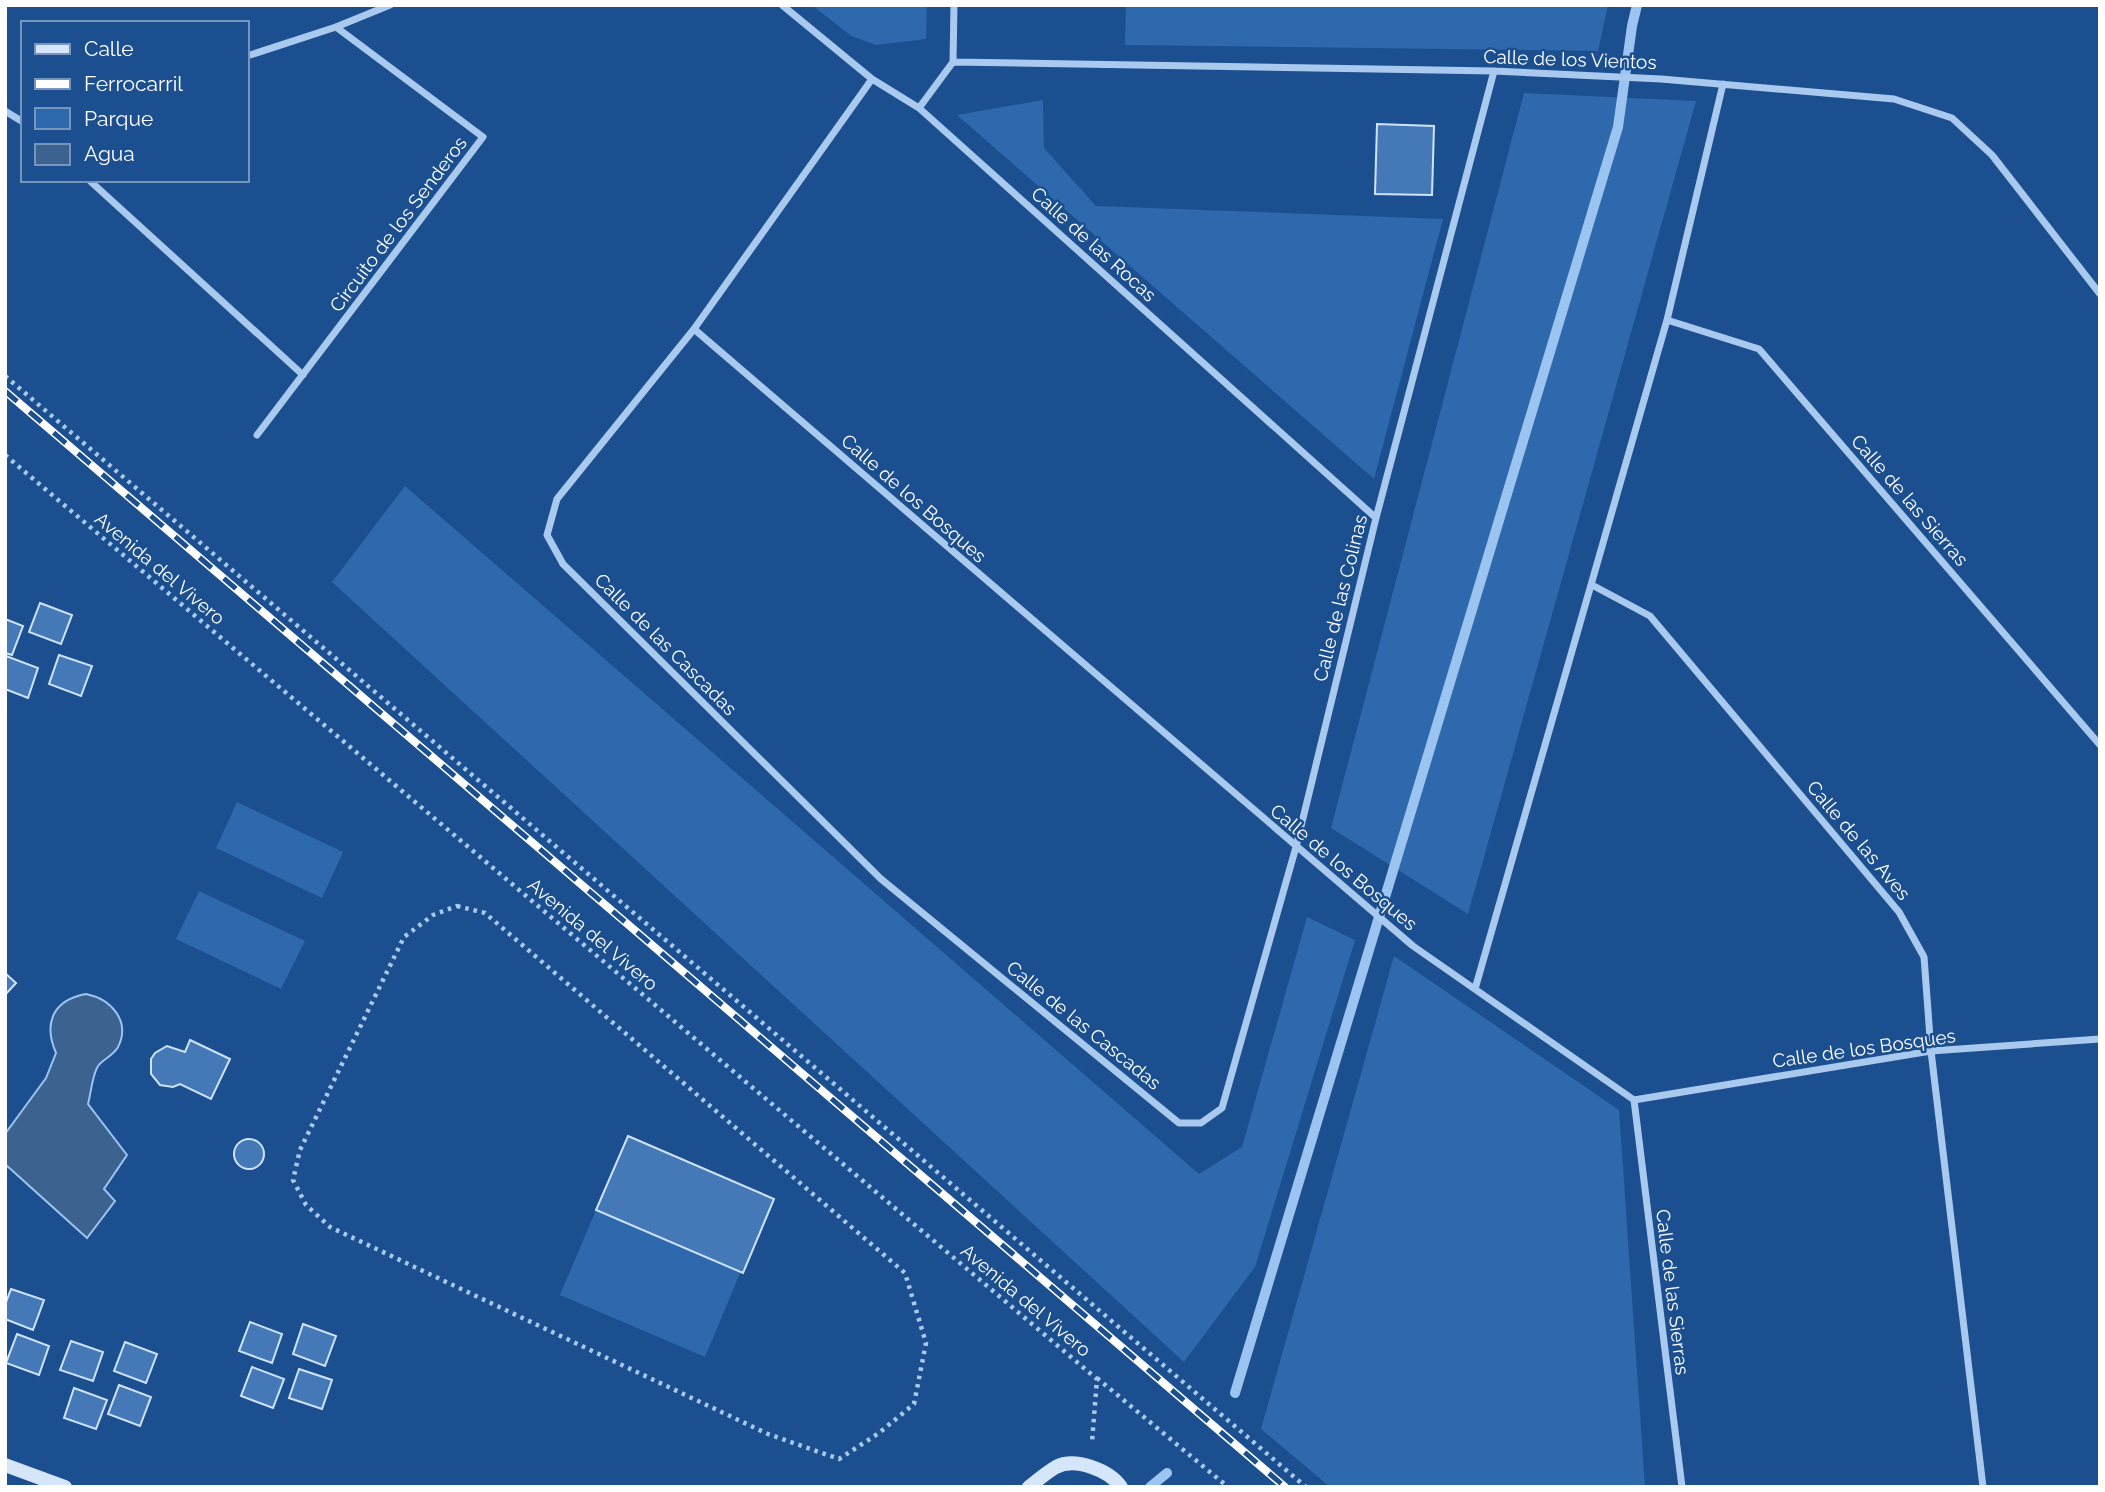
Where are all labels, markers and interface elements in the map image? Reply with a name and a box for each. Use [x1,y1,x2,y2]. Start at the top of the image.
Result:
legend [21,21,248,182]
text: Calle [84,36,134,61]
street label: Calle de los Vientos [1483,45,1657,73]
text: Ferrocarril [84,71,183,96]
text: Parque [84,106,153,131]
street label: Circuito de los Senderos [325,132,471,316]
text: Agua [84,141,135,166]
street label: Calle de las Rocas [1027,182,1161,306]
street label: Calle de los Bosques [837,429,991,567]
street label: Calle de las Sierras [1847,430,1973,570]
street label: Avenida del Vivero [91,507,229,629]
street label: Calle de las Colinas [1309,512,1371,684]
street label: Calle de las Cascadas [590,568,742,720]
street label: Calle de las Aves [1803,776,1915,904]
street label: Calle de los Bosques [1266,799,1422,935]
street label: Avenida del Vivero [524,873,662,995]
street label: Calle de las Cascadas [1003,956,1165,1094]
street label: Calle de los Bosques [1771,1024,1957,1072]
street label: Calle de las Sierras [1652,1208,1694,1376]
street label: Avenida del Vivero [957,1239,1095,1361]

